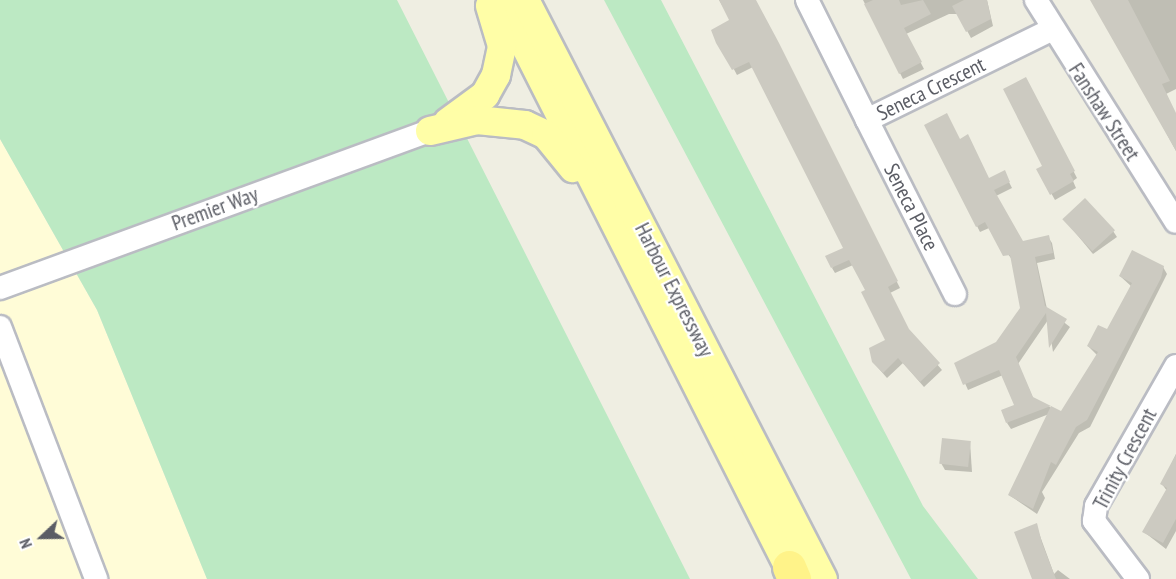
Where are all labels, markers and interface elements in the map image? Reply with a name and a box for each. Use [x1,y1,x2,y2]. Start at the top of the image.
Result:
street label: Seneca Crescent [873,52,989,126]
street label: Fanshaw Street [1063,58,1145,166]
street label: Seneca Place [878,159,944,255]
street label: Premier Way [168,182,262,236]
street label: Harbour Expressway [629,219,719,361]
street label: Trinity Crescent [1088,404,1162,514]
north arrow [12,507,72,567]
text: N [14,536,36,552]

